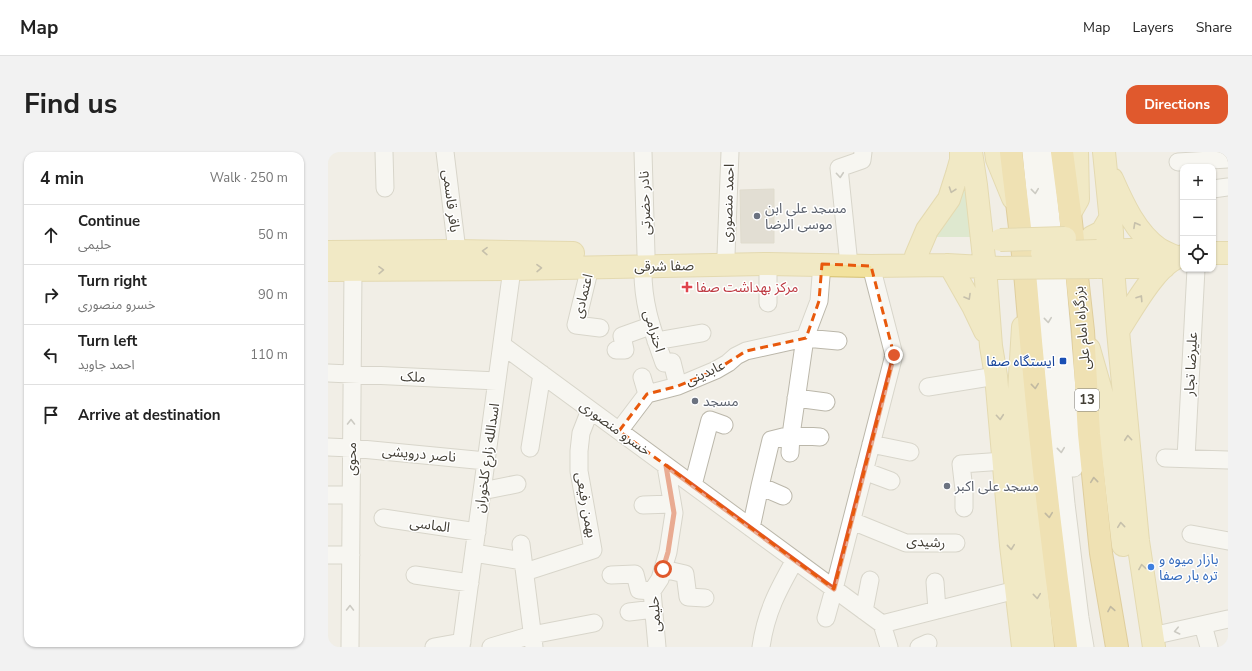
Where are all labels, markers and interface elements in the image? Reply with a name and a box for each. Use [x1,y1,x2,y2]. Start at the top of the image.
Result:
text: Map [20,15,58,41]
text: Map [1083,18,1110,37]
text: Layers [1132,18,1174,37]
text: Share [1196,18,1232,37]
text: Find us [24,85,118,123]
button: Directions [1126,85,1228,124]
street label: احمد منصوری [717,163,739,243]
map controls [1180,164,1216,272]
button: + [1180,164,1216,200]
text: 4 min [40,167,84,190]
text: Walk · 250 m [210,169,288,187]
street label: باقر قاسمی [438,169,464,234]
street label: نادر حضرتی [634,170,656,236]
one-way arrow [836,171,845,178]
one-way arrow [948,186,957,193]
one-way arrow [1031,188,1040,194]
place label: مسجد علی ابن موسی الرضا [765,199,847,234]
button: − [1180,200,1216,236]
text: Continue [78,211,140,231]
marker: مسجد علی ابن موسی الرضا [752,211,762,221]
one-way arrow [1133,222,1140,229]
icon: ahead [40,224,62,246]
text: 50 m [258,226,288,244]
text: حلیمی [78,236,112,254]
button: locate [1180,236,1216,272]
one-way arrow [482,247,488,256]
street label: صفا شرقی [634,256,694,276]
one-way arrow [536,264,542,272]
one-way arrow [378,266,384,274]
text: Turn right [78,271,147,291]
street label: اعتمادی [568,272,598,320]
place label: مرکز بهداشت صفا [696,278,798,297]
marker: مرکز بهداشت صفا [681,281,693,293]
icon: right [40,284,62,306]
street label: بزرگراه امام علی [1069,285,1096,371]
text: 90 m [258,286,288,304]
one-way arrow [964,293,971,301]
one-way arrow [1135,295,1142,302]
text: خسرو منصوری [78,296,155,314]
street label: احترامی [639,308,669,354]
one-way arrow [1043,317,1052,323]
text: Turn left [78,331,137,351]
street label: علیرضا تجار [1180,331,1202,398]
icon: left [40,344,62,366]
text: 110 m [250,346,288,364]
route end [885,346,903,364]
place label: ایستگاه صفا [986,352,1055,371]
text: احمد جاوید [78,356,135,374]
street label: عابدینی [682,356,728,390]
marker: ایستگاه صفا [1058,356,1068,366]
street label: ملک [400,367,426,387]
one-way arrow [1031,383,1040,389]
road number: 13 [1075,389,1099,411]
place label: مسجد [703,392,739,411]
street label: خسرو منصوری [576,396,654,460]
marker: مسجد [690,396,700,406]
street label: اسدالله زارع کلخوران [470,402,505,514]
icon: arrive [40,404,62,426]
text: Arrive at destination [78,405,221,425]
one-way arrow [995,414,1004,420]
one-way arrow [347,419,355,425]
one-way arrow [1124,435,1133,441]
street label: ناصر درویشی [381,441,457,467]
street label: محوی [342,442,361,476]
one-way arrow [1056,446,1065,453]
street label: بهمن رفیعی [571,471,601,540]
place label: مسجد علی اکبر [954,477,1039,496]
one-way arrow [1090,477,1099,483]
marker: مسجد علی اکبر [942,481,952,491]
one-way arrow [1044,512,1053,518]
street label: الماسی [409,513,451,537]
one-way arrow [1117,522,1126,528]
street label: رشیدی [906,531,946,553]
one-way arrow [1006,544,1015,550]
place label: بازار میوه و تره بار صفا [1159,550,1219,585]
route start [654,560,672,578]
marker: بازار میوه و تره بار صفا [1146,562,1156,572]
one-way arrow [1138,564,1147,570]
one-way arrow [1032,593,1041,599]
street label: حلیمی [644,595,666,633]
one-way arrow [346,605,354,611]
one-way arrow [1107,605,1116,612]
one-way arrow [1173,627,1180,635]

